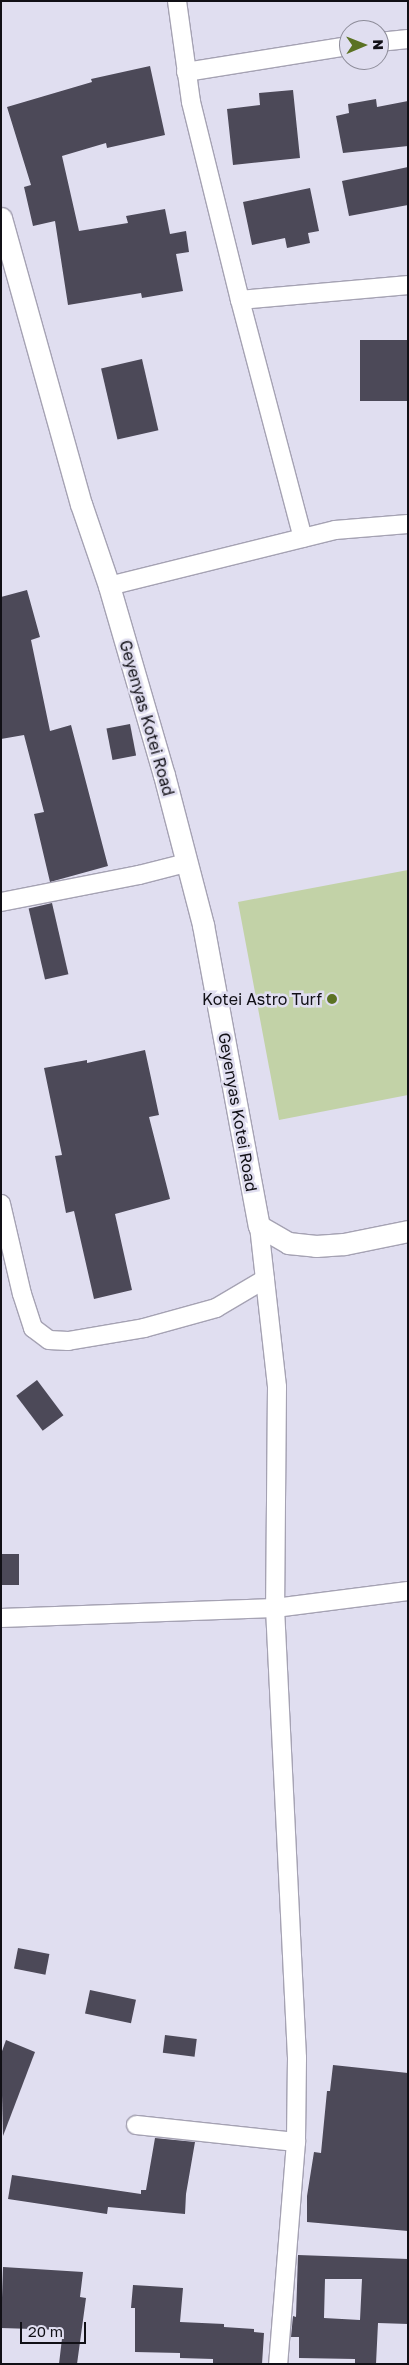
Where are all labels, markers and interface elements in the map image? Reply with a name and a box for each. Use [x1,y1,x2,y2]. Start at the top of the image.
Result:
north arrow [339,20,389,70]
text: N [370,39,387,50]
street label: Geyenyas Kotei Road [116,638,178,798]
place label: Kotei Astro Turf [202,989,322,1009]
marker: Kotei Astro Turf [326,993,338,1005]
street label: Geyenyas Kotei Road [215,1031,261,1193]
scale bar [22,2312,89,2344]
text: 20 m [28,2322,63,2340]

